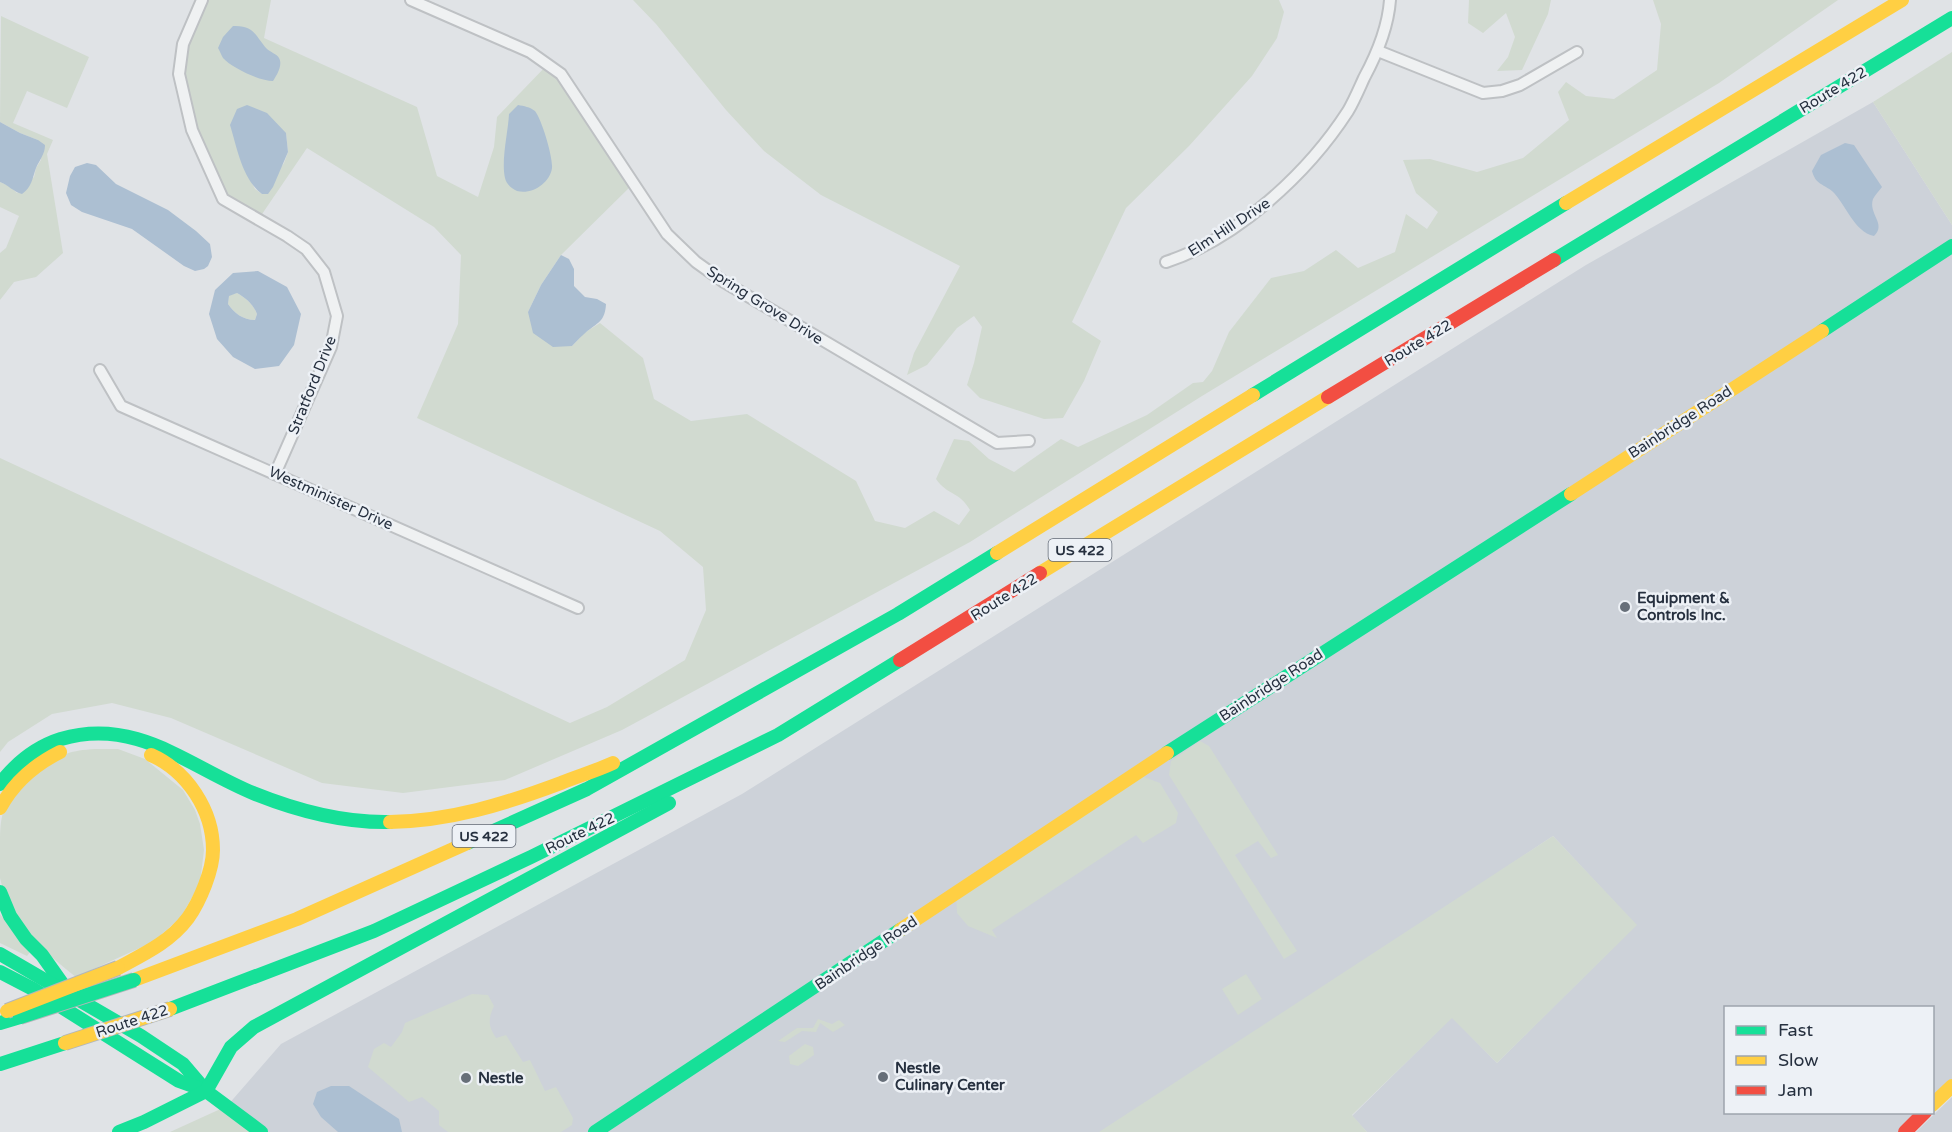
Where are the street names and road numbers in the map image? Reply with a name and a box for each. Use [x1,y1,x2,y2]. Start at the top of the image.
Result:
street label: Route 422 [1796,63,1870,117]
street label: Elm Hill Drive [1185,194,1273,260]
street label: Spring Grove Drive [704,262,826,348]
street label: Route 422 [1381,316,1455,370]
street label: Stratford Drive [284,333,340,437]
street label: Bainbridge Road [1625,382,1735,462]
street label: Westminister Drive [266,463,396,533]
road number: US 422 [1048,539,1112,561]
street label: Route 422 [967,569,1041,625]
street label: Bainbridge Road [1216,645,1326,725]
street label: Route 422 [542,808,618,858]
road number: US 422 [452,825,516,847]
street label: Bainbridge Road [811,912,921,994]
street label: Route 422 [93,1001,171,1041]

